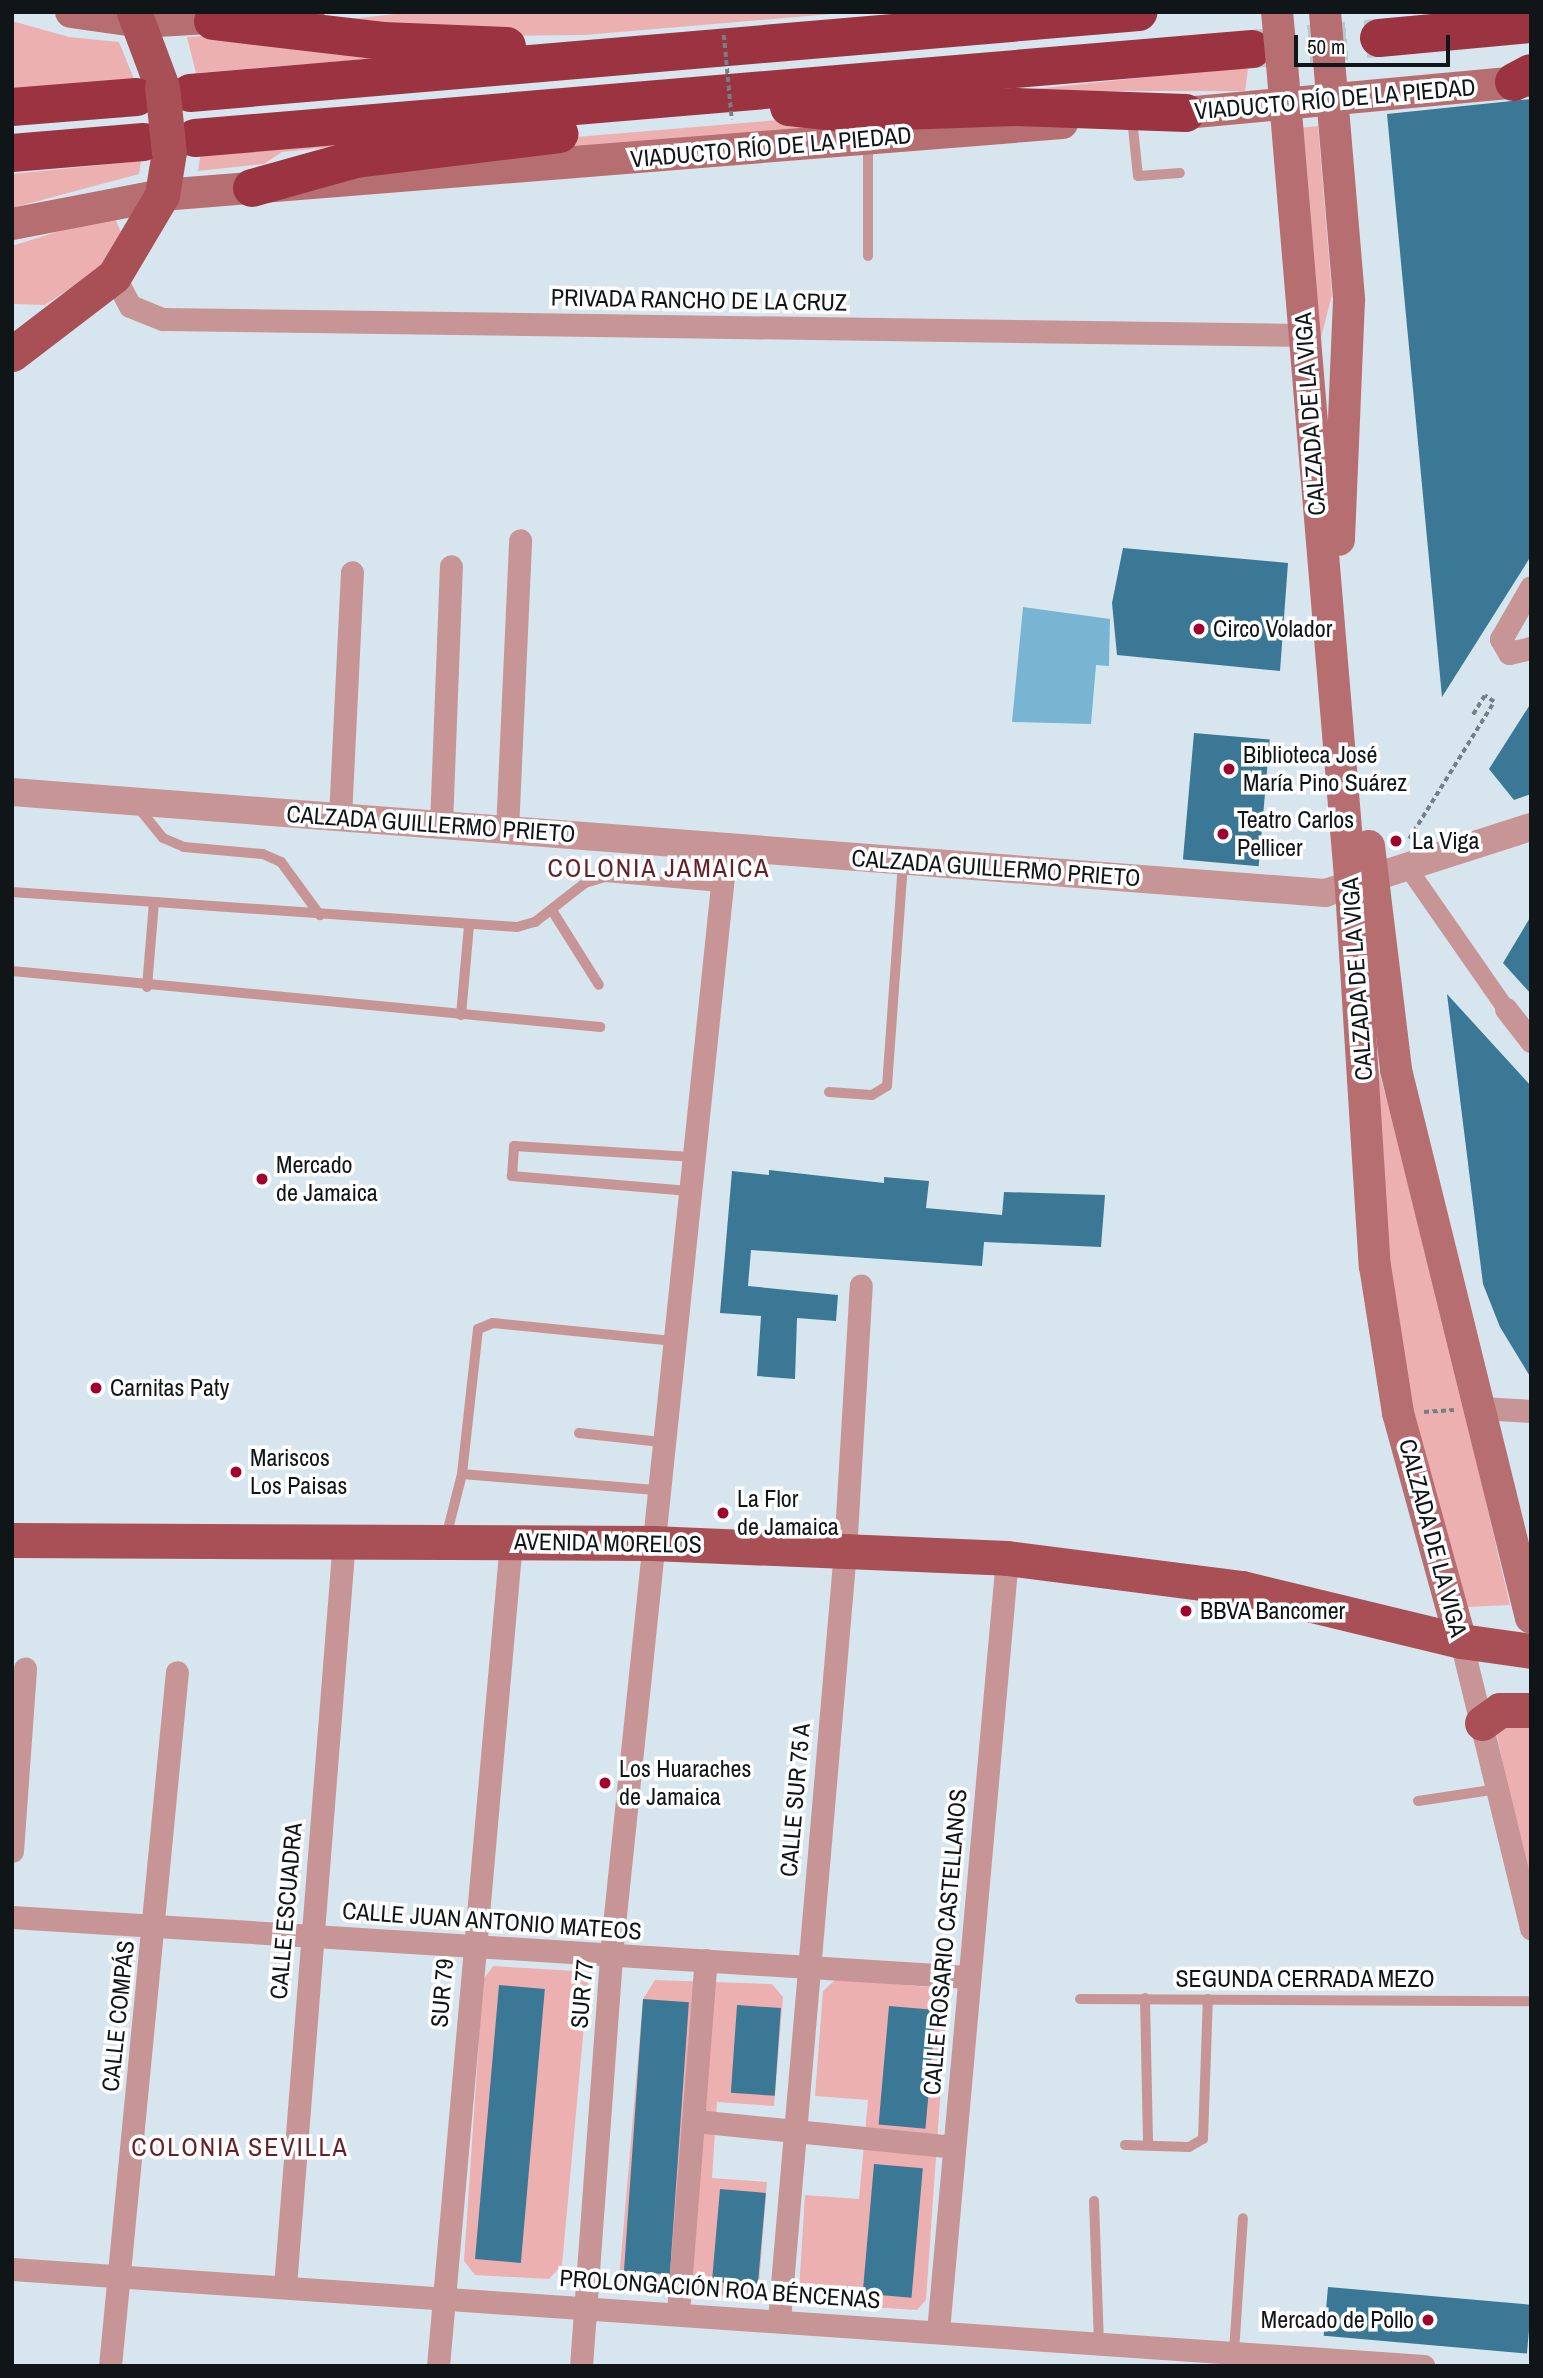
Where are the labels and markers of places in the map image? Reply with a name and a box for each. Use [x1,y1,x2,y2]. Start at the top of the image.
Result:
place label: Circo Volador [1213,615,1332,643]
marker: Circo Volador [1191,621,1207,637]
place label: Biblioteca José María Pino Suárez [1243,741,1407,797]
marker: Biblioteca José María Pino Suárez [1221,761,1237,777]
place label: Teatro Carlos Pellicer [1237,806,1354,862]
marker: Teatro Carlos Pellicer [1215,826,1231,842]
place label: La Viga [1412,827,1480,855]
marker: La Viga [1386,831,1406,851]
place label: Mercado de Jamaica [276,1151,378,1207]
marker: Mercado de Jamaica [254,1171,270,1187]
place label: Carnitas Paty [110,1374,229,1402]
marker: Carnitas Paty [88,1380,104,1396]
place label: Mariscos Los Paisas [250,1444,347,1500]
marker: Mariscos Los Paisas [228,1464,244,1480]
place label: La Flor de Jamaica [737,1485,839,1541]
marker: La Flor de Jamaica [715,1505,731,1521]
place label: BBVA Bancomer [1200,1597,1346,1625]
marker: BBVA Bancomer [1178,1603,1194,1619]
place label: Los Huaraches de Jamaica [619,1755,751,1811]
marker: Los Huaraches de Jamaica [597,1775,613,1791]
place label: Mercado de Pollo [1261,2306,1414,2334]
marker: Mercado de Pollo [1420,2312,1436,2328]

